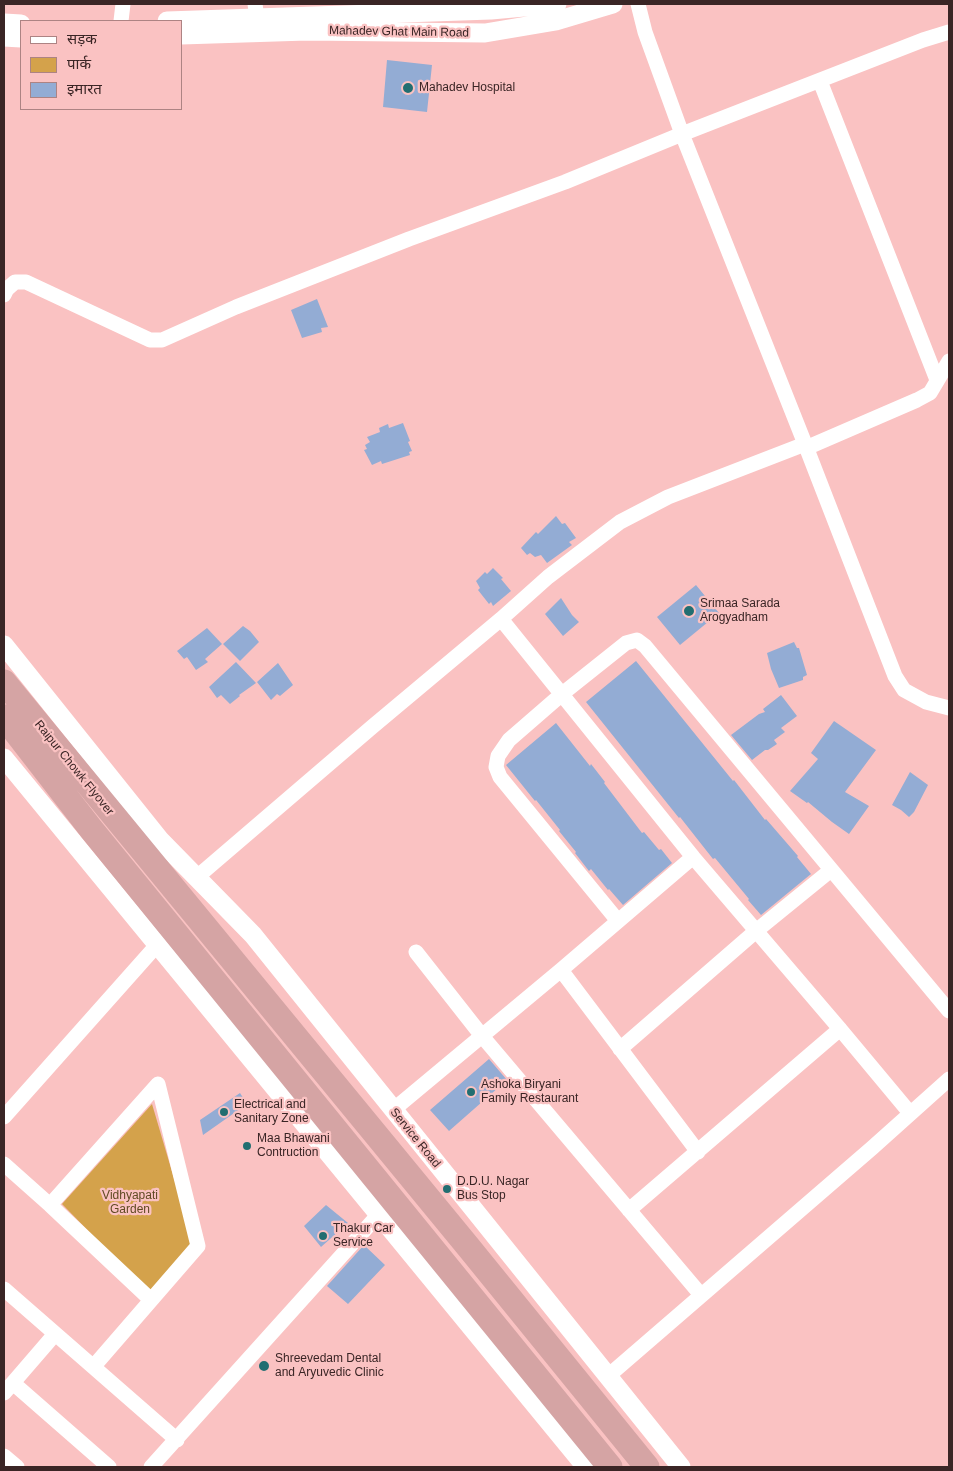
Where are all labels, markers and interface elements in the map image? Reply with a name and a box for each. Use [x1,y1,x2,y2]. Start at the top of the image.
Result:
legend [20,20,182,110]
street label: Mahadev Ghat Main Road [329,24,469,40]
text: सड़क [67,30,97,47]
text: पार्क [67,55,91,72]
text: इमारत [67,80,102,97]
marker: Mahadev Hospital [401,81,415,95]
place label: Mahadev Hospital [419,81,515,95]
place label: Srimaa Sarada Arogyadham [700,597,780,625]
marker: Srimaa Sarada Arogyadham [682,604,696,618]
street label: Raipur Chowk Flyover [31,718,117,818]
place label: Ashoka Biryani Family Restaurant [481,1078,578,1106]
marker: Ashoka Biryani Family Restaurant [465,1086,477,1098]
place label: Electrical and Sanitary Zone [234,1098,309,1126]
street label: Service Road [387,1105,443,1171]
marker: Electrical and Sanitary Zone [218,1106,230,1118]
place label: Maa Bhawani Contruction [257,1132,330,1160]
marker: Maa Bhawani Contruction [241,1140,253,1152]
place label: D.D.U. Nagar Bus Stop [457,1175,529,1203]
marker: D.D.U. Nagar Bus Stop [441,1183,453,1195]
park label: Vidhyapati Garden [102,1189,158,1217]
place label: Thakur Car Service [333,1222,393,1250]
marker: Thakur Car Service [317,1230,329,1242]
place label: Shreevedam Dental and Aryuvedic Clinic [275,1352,384,1380]
marker: Shreevedam Dental and Aryuvedic Clinic [257,1359,271,1373]

